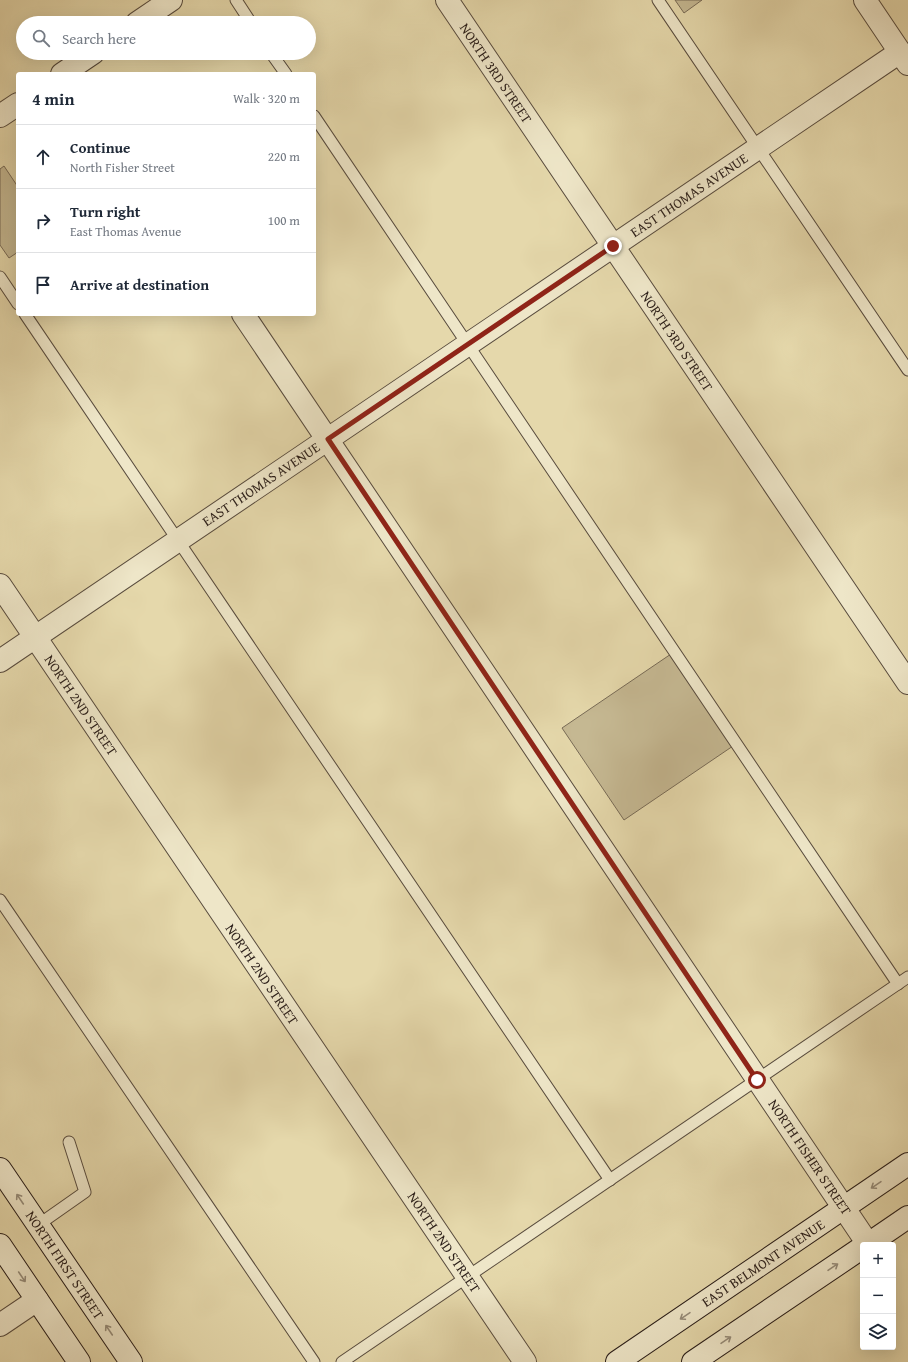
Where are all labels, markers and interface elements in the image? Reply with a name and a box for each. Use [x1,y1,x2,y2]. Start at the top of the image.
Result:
search box [16,16,316,60]
street label: NORTH 3RD STREET [455,19,537,127]
icon: search [30,27,52,49]
text: Search here [62,28,136,49]
text: 4 min [32,86,74,111]
text: Walk · 320 m [233,89,300,108]
text: Continue [70,137,131,158]
icon: ahead [32,146,54,168]
text: 220 m [268,147,300,166]
street label: EAST THOMAS AVENUE [626,148,752,242]
text: North Fisher Street [70,158,175,177]
text: Turn right [70,201,141,222]
icon: right [32,210,54,232]
text: 100 m [268,211,300,230]
text: East Thomas Avenue [70,222,181,241]
route end [604,237,622,255]
icon: arrive [32,274,54,296]
text: Arrive at destination [70,274,209,295]
street label: NORTH 3RD STREET [636,287,718,395]
street label: EAST THOMAS AVENUE [198,437,324,531]
street label: NORTH 2ND STREET [40,651,122,760]
street label: NORTH 2ND STREET [221,920,303,1029]
route start [748,1071,766,1089]
street label: NORTH FISHER STREET [764,1095,856,1219]
one-way arrow [870,1182,882,1190]
street label: NORTH 2ND STREET [403,1188,485,1297]
one-way arrow [16,1193,24,1204]
street label: NORTH FIRST STREET [21,1207,109,1324]
street label: EAST BELMONT AVENUE [698,1214,828,1312]
map controls [860,1242,896,1350]
button: + [860,1242,896,1278]
one-way arrow [828,1263,839,1272]
one-way arrow [18,1271,26,1282]
button: − [860,1278,896,1314]
one-way arrow [679,1312,690,1320]
button: layers [860,1314,896,1350]
one-way arrow [105,1324,113,1335]
one-way arrow [720,1336,731,1344]

